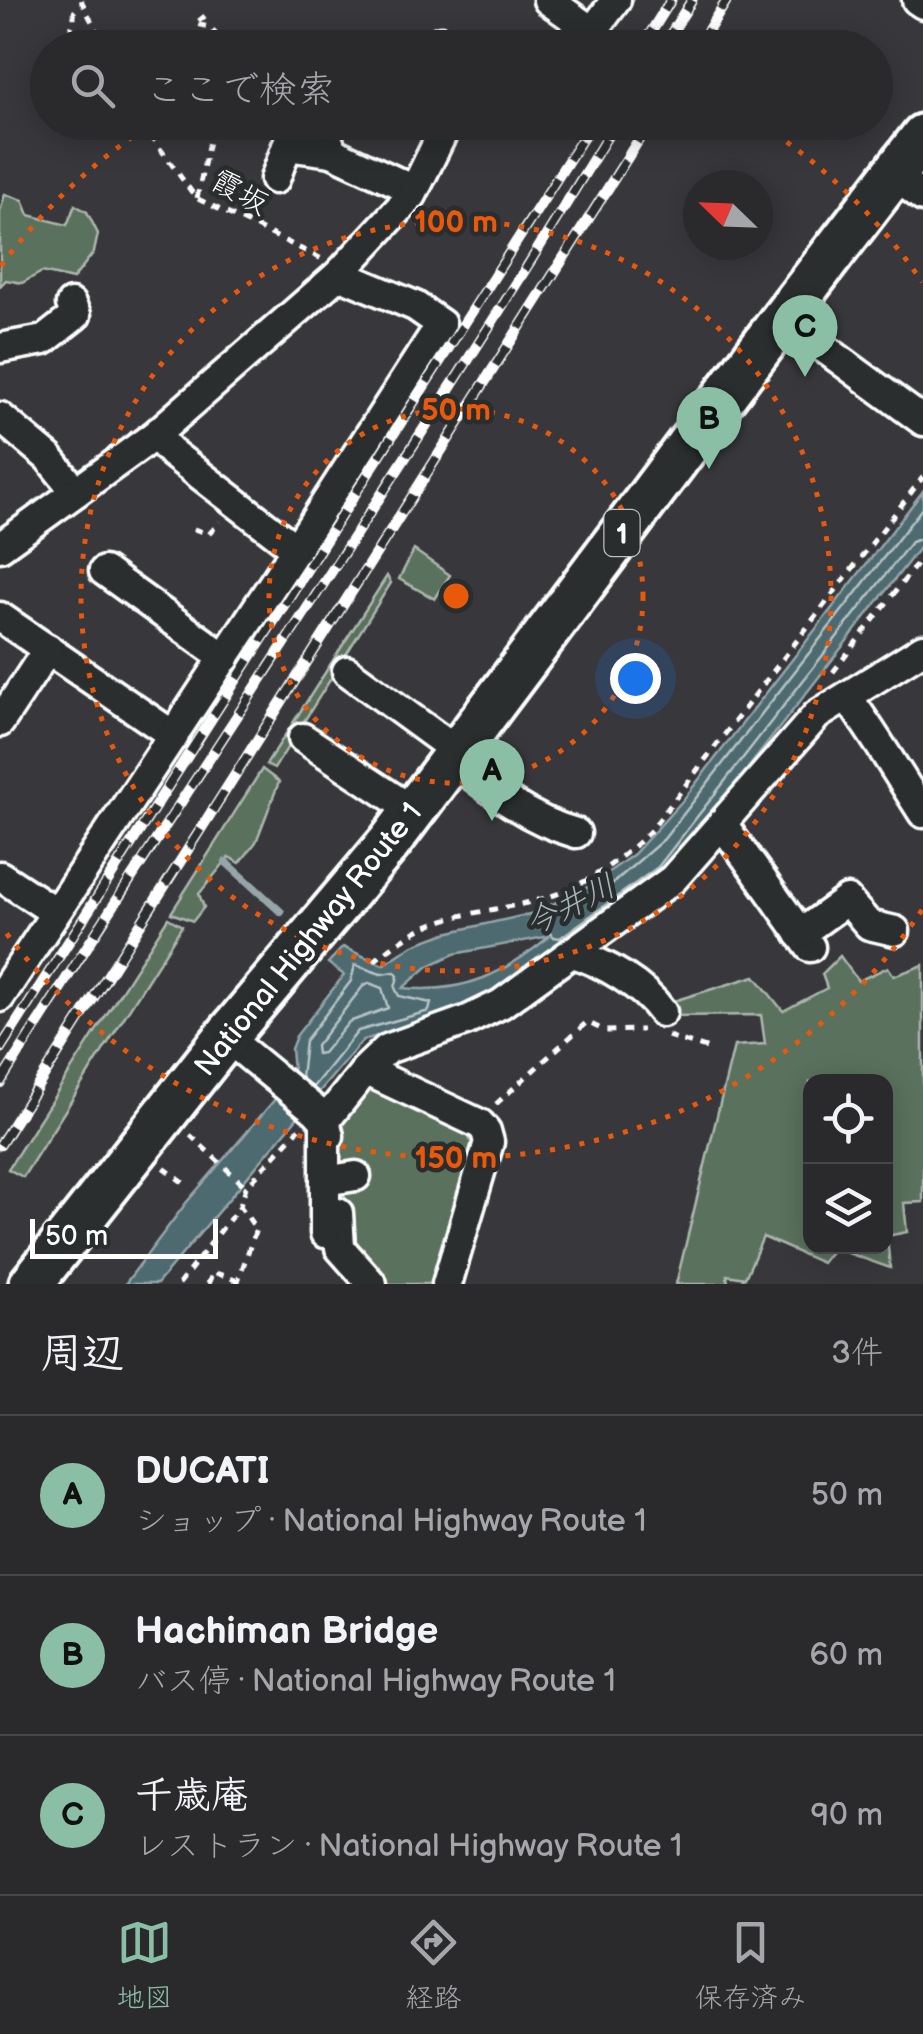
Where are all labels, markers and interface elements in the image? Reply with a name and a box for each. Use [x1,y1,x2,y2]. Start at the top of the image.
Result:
search box [30,30,893,140]
icon: search [65,58,120,113]
text: ここで検索 [145,68,335,113]
street label: 霞坂 [205,163,274,223]
north arrow [683,170,773,260]
text: 100 m [414,205,498,241]
pin: C [772,294,838,377]
pin: B [676,386,742,469]
text: 50 m [421,393,491,429]
road number: 1 [604,510,640,556]
centre of rings [438,578,474,614]
your location [610,653,661,704]
pin: A [460,738,524,821]
street label: National Highway Route 1 [187,796,430,1084]
water label: 今井川 [519,867,622,944]
map controls [803,1074,893,1254]
button: locate [803,1074,893,1164]
text: 150 m [415,1141,497,1177]
button: layers [803,1164,893,1254]
scale bar [30,1214,218,1258]
text: 50 m [45,1220,108,1253]
text: 周辺 [40,1329,124,1380]
text: 3件 [831,1334,883,1373]
text: DUCATI [135,1449,270,1494]
text: A [63,1476,82,1515]
text: 50 m [811,1476,883,1515]
text: ショップ · National Highway Route 1 [135,1502,647,1541]
text: Hachiman Bridge [135,1609,438,1654]
text: B [61,1636,84,1675]
text: 60 m [810,1636,883,1675]
text: バス停 · National Highway Route 1 [135,1662,616,1701]
text: 千歳庵 [135,1774,249,1819]
text: C [61,1796,84,1835]
text: 90 m [811,1796,883,1835]
text: レストラン · National Highway Route 1 [135,1827,683,1866]
tab: 地図 [116,1915,173,2015]
tab: 経路 [405,1915,462,2015]
tab: 保存済み [694,1915,807,2015]

